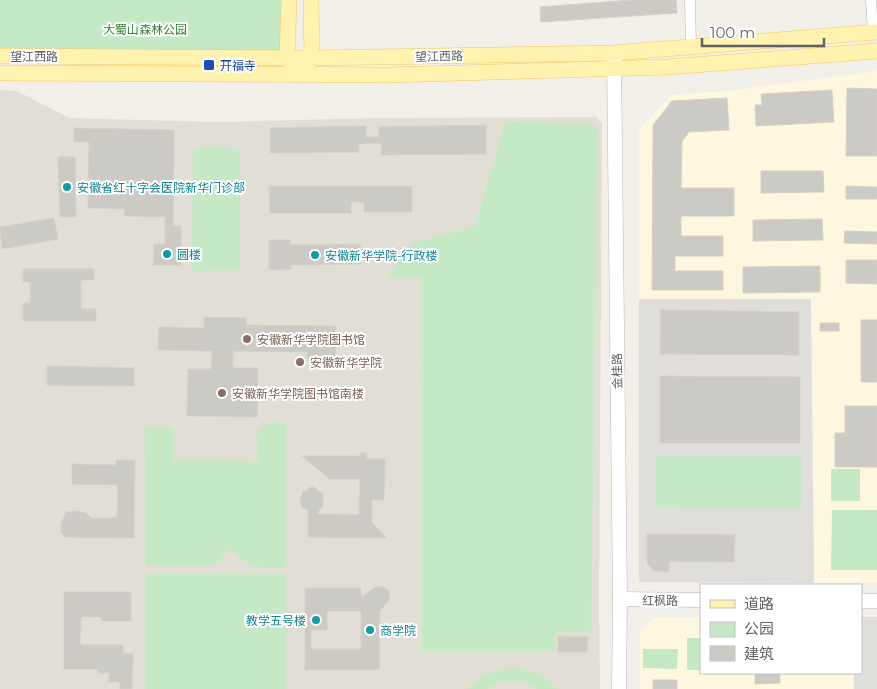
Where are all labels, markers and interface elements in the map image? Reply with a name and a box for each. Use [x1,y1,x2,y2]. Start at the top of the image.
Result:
scale bar [702,15,824,47]
park label: 大蜀山森林公园 [103,22,187,37]
text: 100 m [710,23,755,42]
street label: 望江西路 [415,48,463,64]
street label: 望江西路 [10,49,58,64]
marker: 开福寺 [202,58,216,72]
place label: 开福寺 [220,58,256,73]
place label: 安徽省红十字会医院新华门诊部 [77,180,245,195]
marker: 安徽省红十字会医院新华门诊部 [61,181,73,193]
place label: 圆楼 [177,247,201,262]
marker: 圆楼 [161,248,173,260]
place label: 安徽新华学院-行政楼 [325,248,438,263]
marker: 安徽新华学院-行政楼 [309,249,321,261]
place label: 安徽新华学院图书馆 [257,332,365,347]
marker: 安徽新华学院图书馆 [241,333,253,345]
street label: 金桂路 [609,353,625,389]
place label: 安徽新华学院 [310,355,382,370]
marker: 安徽新华学院 [294,356,306,368]
place label: 安徽新华学院图书馆南楼 [232,386,364,401]
marker: 安徽新华学院图书馆南楼 [216,387,228,399]
legend [700,584,862,674]
street label: 红枫路 [642,593,678,608]
text: 道路 [744,594,774,613]
place label: 教学五号楼 [246,613,306,628]
marker: 教学五号楼 [310,614,322,626]
text: 公园 [744,619,774,638]
place label: 商学院 [380,623,416,638]
marker: 商学院 [364,624,376,636]
text: 建筑 [744,644,774,663]

